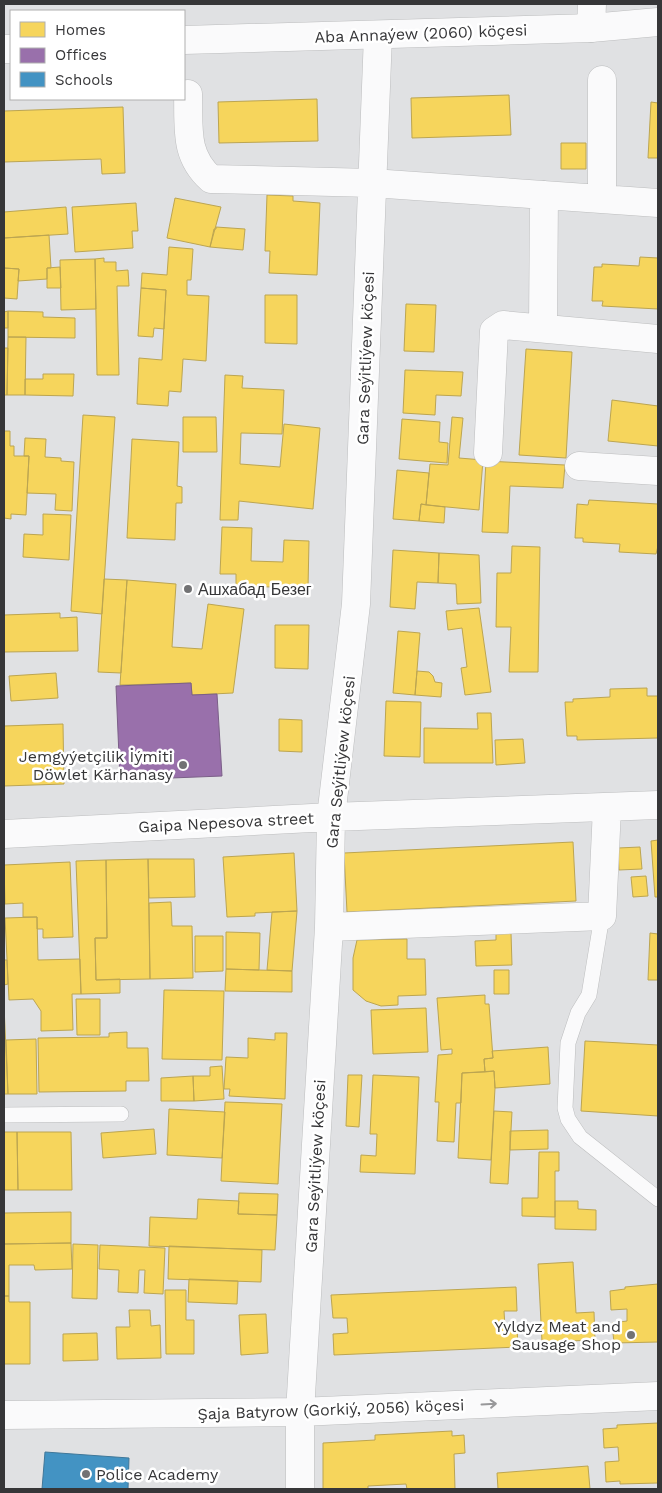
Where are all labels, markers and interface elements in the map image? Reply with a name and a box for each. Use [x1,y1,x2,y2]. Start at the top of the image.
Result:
legend [10,10,185,100]
street label: Aba Annaýew (2060) köçesi [314,20,528,47]
text: Homes [55,21,106,39]
text: Offices [55,46,107,64]
text: Schools [55,71,113,89]
street label: Gara Seýitliýew köçesi [353,271,378,445]
place label: Ашхабад Безег [198,580,312,599]
marker: Ашхабад Безег [182,583,194,595]
street label: Gara Seýitliýew köçesi [322,675,359,849]
place label: Jemgyýetçilik İýmiti Döwlet Kärhanasy [19,747,174,784]
marker: Jemgyýetçilik İýmiti Döwlet Kärhanasy [177,759,189,771]
street label: Gaipa Nepesova street [138,808,315,837]
street label: Gara Seýitliýew köçesi [301,1079,330,1253]
place label: Yyldyz Meat and Sausage Shop [494,1317,621,1354]
marker: Yyldyz Meat and Sausage Shop [625,1329,637,1341]
street label: Şaja Batyrow (Gorkiý, 2056) köçesi [197,1395,465,1424]
one-way arrow [480,1399,497,1409]
place label: Police Academy [96,1465,219,1484]
marker: Police Academy [80,1468,92,1480]

